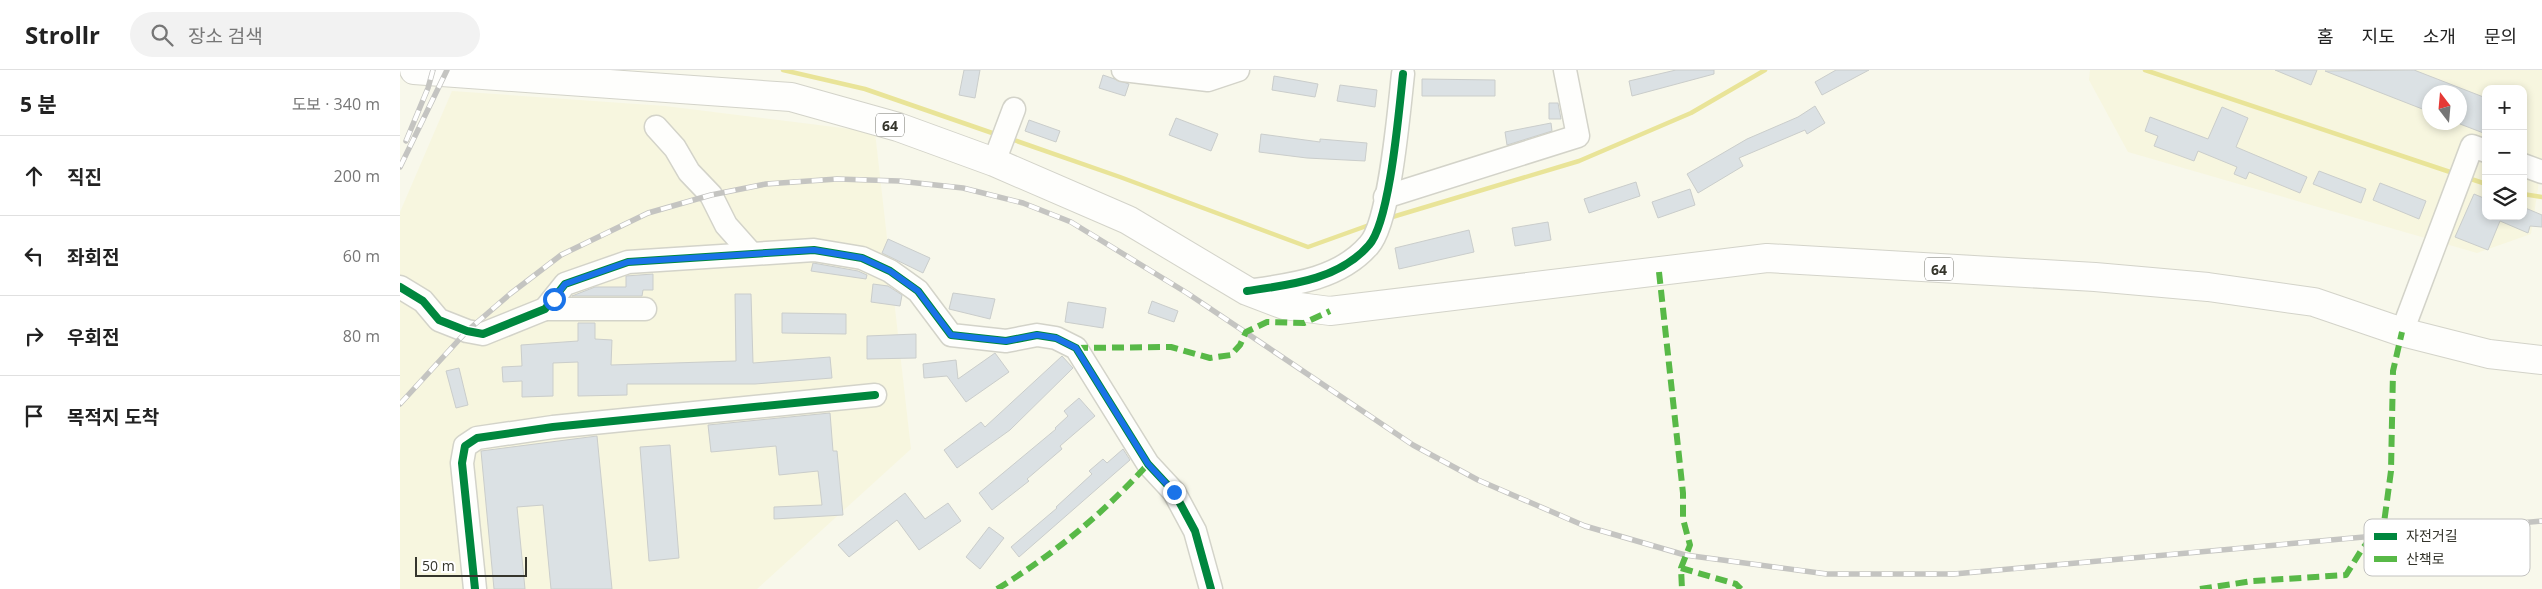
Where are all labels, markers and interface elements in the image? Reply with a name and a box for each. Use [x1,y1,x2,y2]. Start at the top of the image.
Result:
search box [130,12,480,57]
text: Strollr [25,18,100,51]
icon: search [148,21,176,49]
text: 장소 검색 [188,23,263,49]
text: 홈 [2317,24,2334,48]
text: 지도 [2362,24,2395,48]
text: 소개 [2423,24,2456,48]
text: 문의 [2484,24,2517,48]
north arrow [2422,85,2467,130]
map controls [2482,85,2527,220]
button: + [2482,85,2527,130]
text: 5 분 [20,90,57,118]
text: 도보 · 340 m [292,93,380,115]
road number: 64 [876,114,904,136]
button: − [2482,130,2527,175]
icon: ahead [20,162,48,190]
text: 직진 [67,164,102,190]
text: 200 m [334,165,380,187]
button: layers [2482,175,2527,220]
icon: left [20,242,48,270]
text: 좌회전 [67,244,119,270]
text: 60 m [343,245,380,267]
road number: 64 [1925,258,1953,280]
route start [543,288,566,311]
icon: right [20,322,48,350]
text: 우회전 [67,324,119,350]
text: 80 m [343,325,380,347]
icon: arrive [20,402,48,430]
text: 목적지 도착 [67,404,159,430]
route end [1163,481,1186,504]
legend [2364,519,2530,576]
text: 자전거길 [2406,526,2458,545]
text: 산책로 [2406,549,2445,568]
scale bar [415,554,528,577]
text: 50 m [422,556,455,575]

